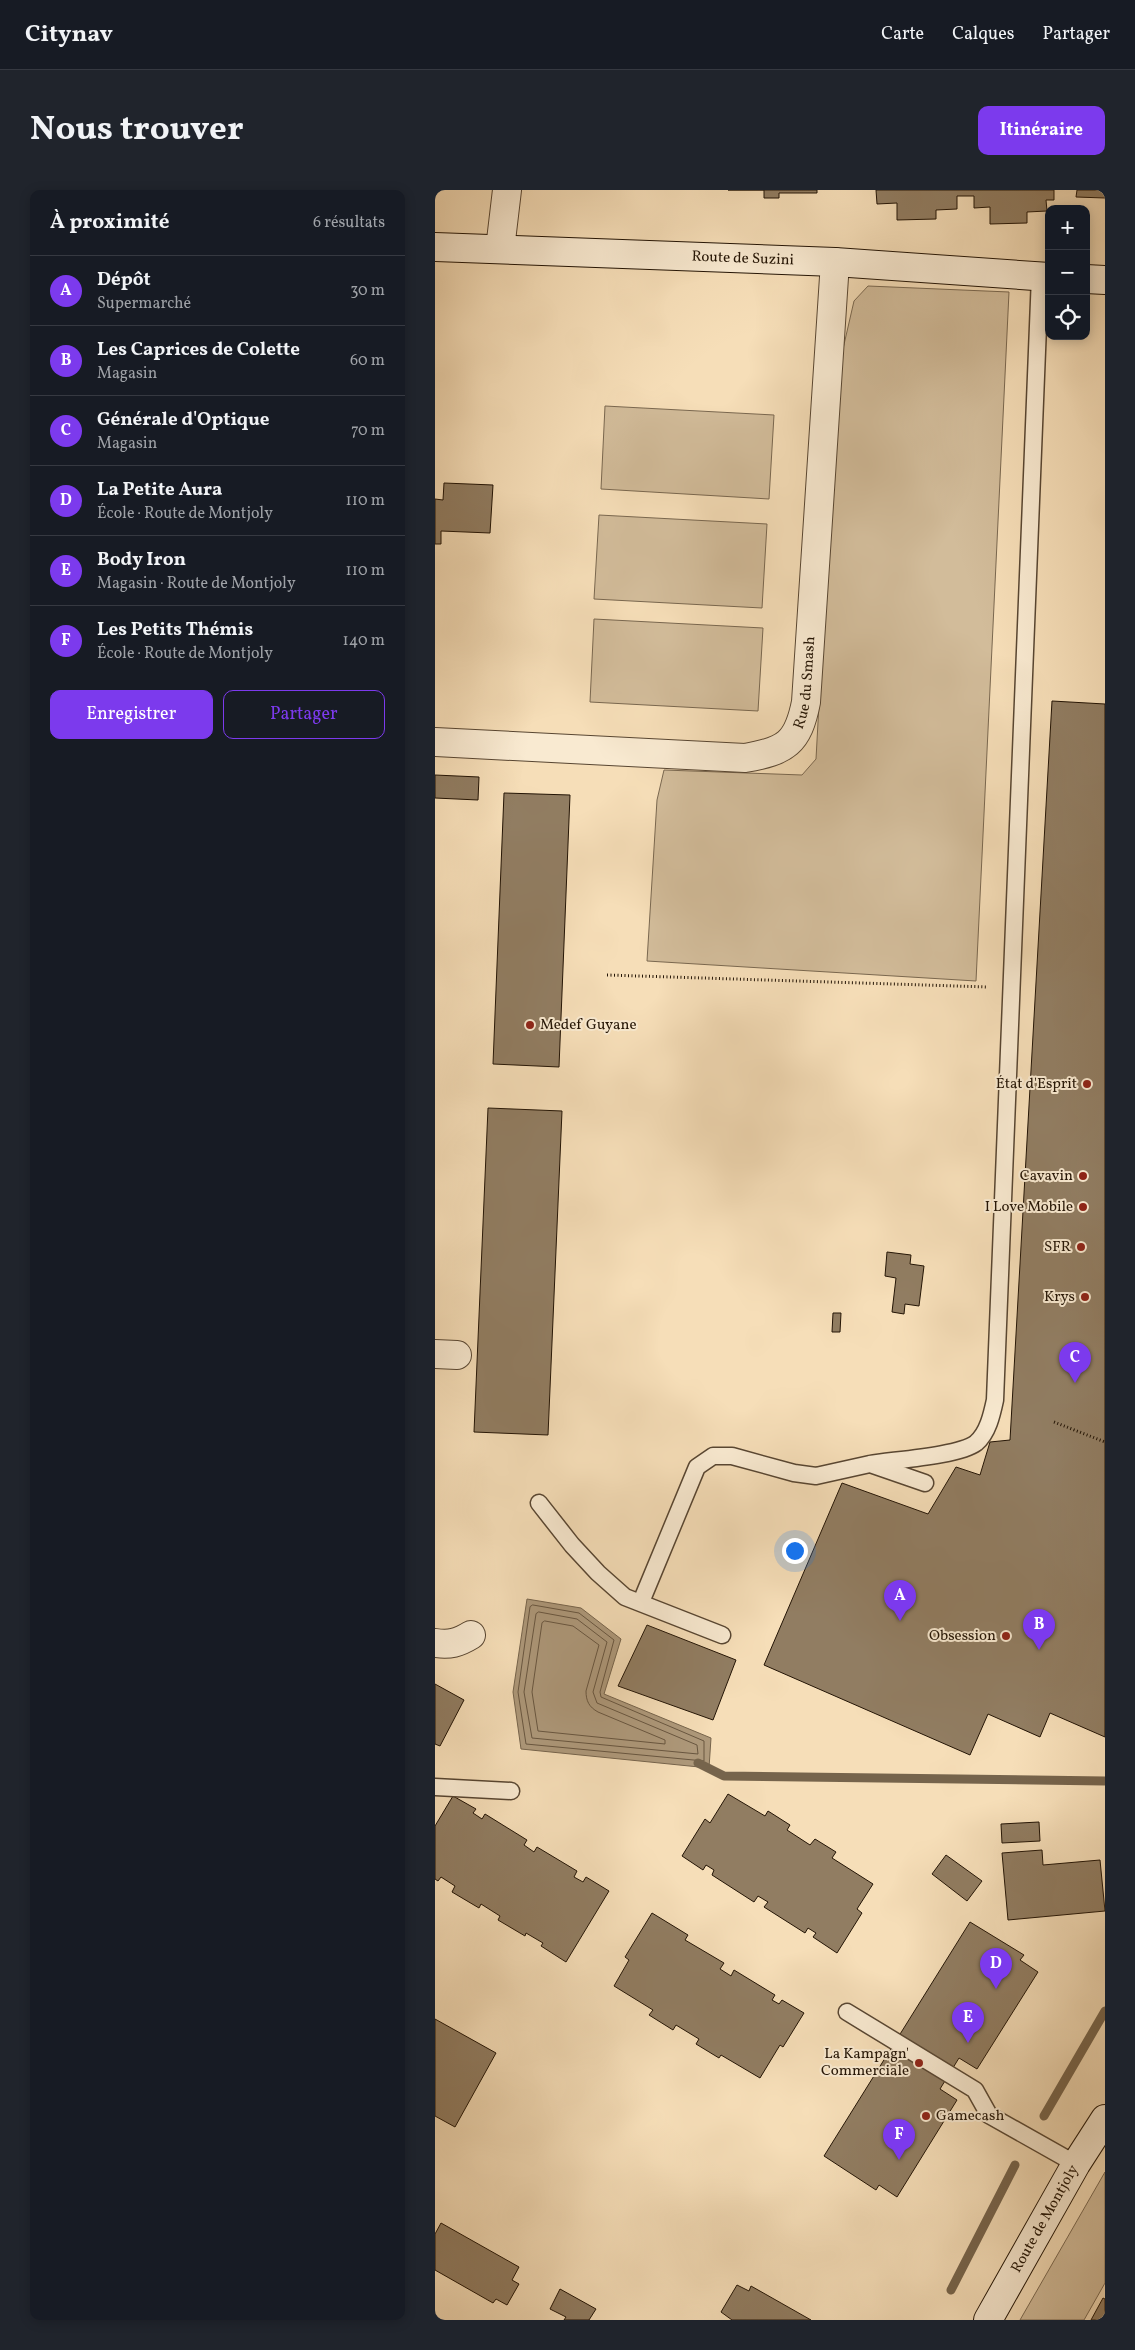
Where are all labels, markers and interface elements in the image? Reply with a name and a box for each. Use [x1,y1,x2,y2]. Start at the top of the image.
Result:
text: Citynav [25,18,113,52]
text: Carte [881,22,924,47]
text: Calques [952,22,1014,47]
text: Partager [1042,22,1110,47]
text: Nous trouver [30,106,244,154]
button: Itinéraire [978,106,1105,155]
map controls [1045,205,1090,340]
button: + [1045,205,1090,250]
text: À proximité [50,208,169,237]
text: 6 résultats [313,212,385,234]
street label: Route de Suzini [691,246,794,271]
button: − [1045,250,1090,295]
text: Dépôt [97,267,151,293]
text: A [60,280,72,302]
text: 30 m [350,280,385,302]
text: Supermarché [97,293,191,315]
button: locate [1045,295,1090,340]
text: Les Caprices de Colette [97,337,300,363]
text: B [61,350,71,372]
text: 60 m [350,350,385,372]
text: Magasin [97,363,157,385]
text: Générale d'Optique [97,407,270,433]
text: C [61,420,71,442]
text: 70 m [351,420,385,442]
text: Magasin [97,433,157,455]
text: La Petite Aura [97,477,222,503]
text: D [60,490,72,512]
text: 110 m [346,490,385,512]
text: École · Route de Montjoly [97,503,273,525]
text: Body Iron [97,547,186,573]
text: E [61,560,71,582]
text: 110 m [346,560,385,582]
text: Magasin · Route de Montjoly [97,573,296,595]
text: Les Petits Thémis [97,617,253,643]
text: F [61,630,71,652]
text: 140 m [343,630,385,652]
street label: Rue du Smash [789,636,821,732]
text: École · Route de Montjoly [97,643,273,665]
button: Enregistrer [50,690,213,739]
button: Partager [223,690,385,739]
place label: Medef Guyane [540,1015,637,1036]
marker: Medef Guyane [524,1019,536,1031]
place label: État d'Esprit [996,1074,1077,1095]
marker: État d'Esprit [1081,1078,1093,1090]
place label: Cavavin [1020,1166,1073,1187]
marker: Cavavin [1077,1170,1089,1182]
place label: I Love Mobile [985,1197,1073,1218]
marker: I Love Mobile [1077,1201,1089,1213]
place label: SFR [1044,1237,1071,1258]
marker: SFR [1075,1241,1087,1253]
place label: Krys [1044,1287,1075,1308]
marker: Krys [1079,1291,1091,1303]
pin: C [1059,1342,1091,1383]
your location [782,1538,808,1564]
pin: A [884,1580,916,1621]
pin: B [1023,1609,1055,1650]
place label: Obsession [929,1626,996,1647]
marker: Obsession [1000,1630,1012,1642]
pin: D [980,1948,1012,1989]
pin: E [952,2002,984,2043]
place label: La Kampagn' Commerciale [821,2044,909,2082]
marker: La Kampagn' Commerciale [913,2057,925,2069]
place label: Gamecash [936,2106,1004,2127]
marker: Gamecash [920,2110,932,2122]
pin: F [883,2119,915,2160]
street label: Route de Montjoly [1006,2161,1084,2277]

